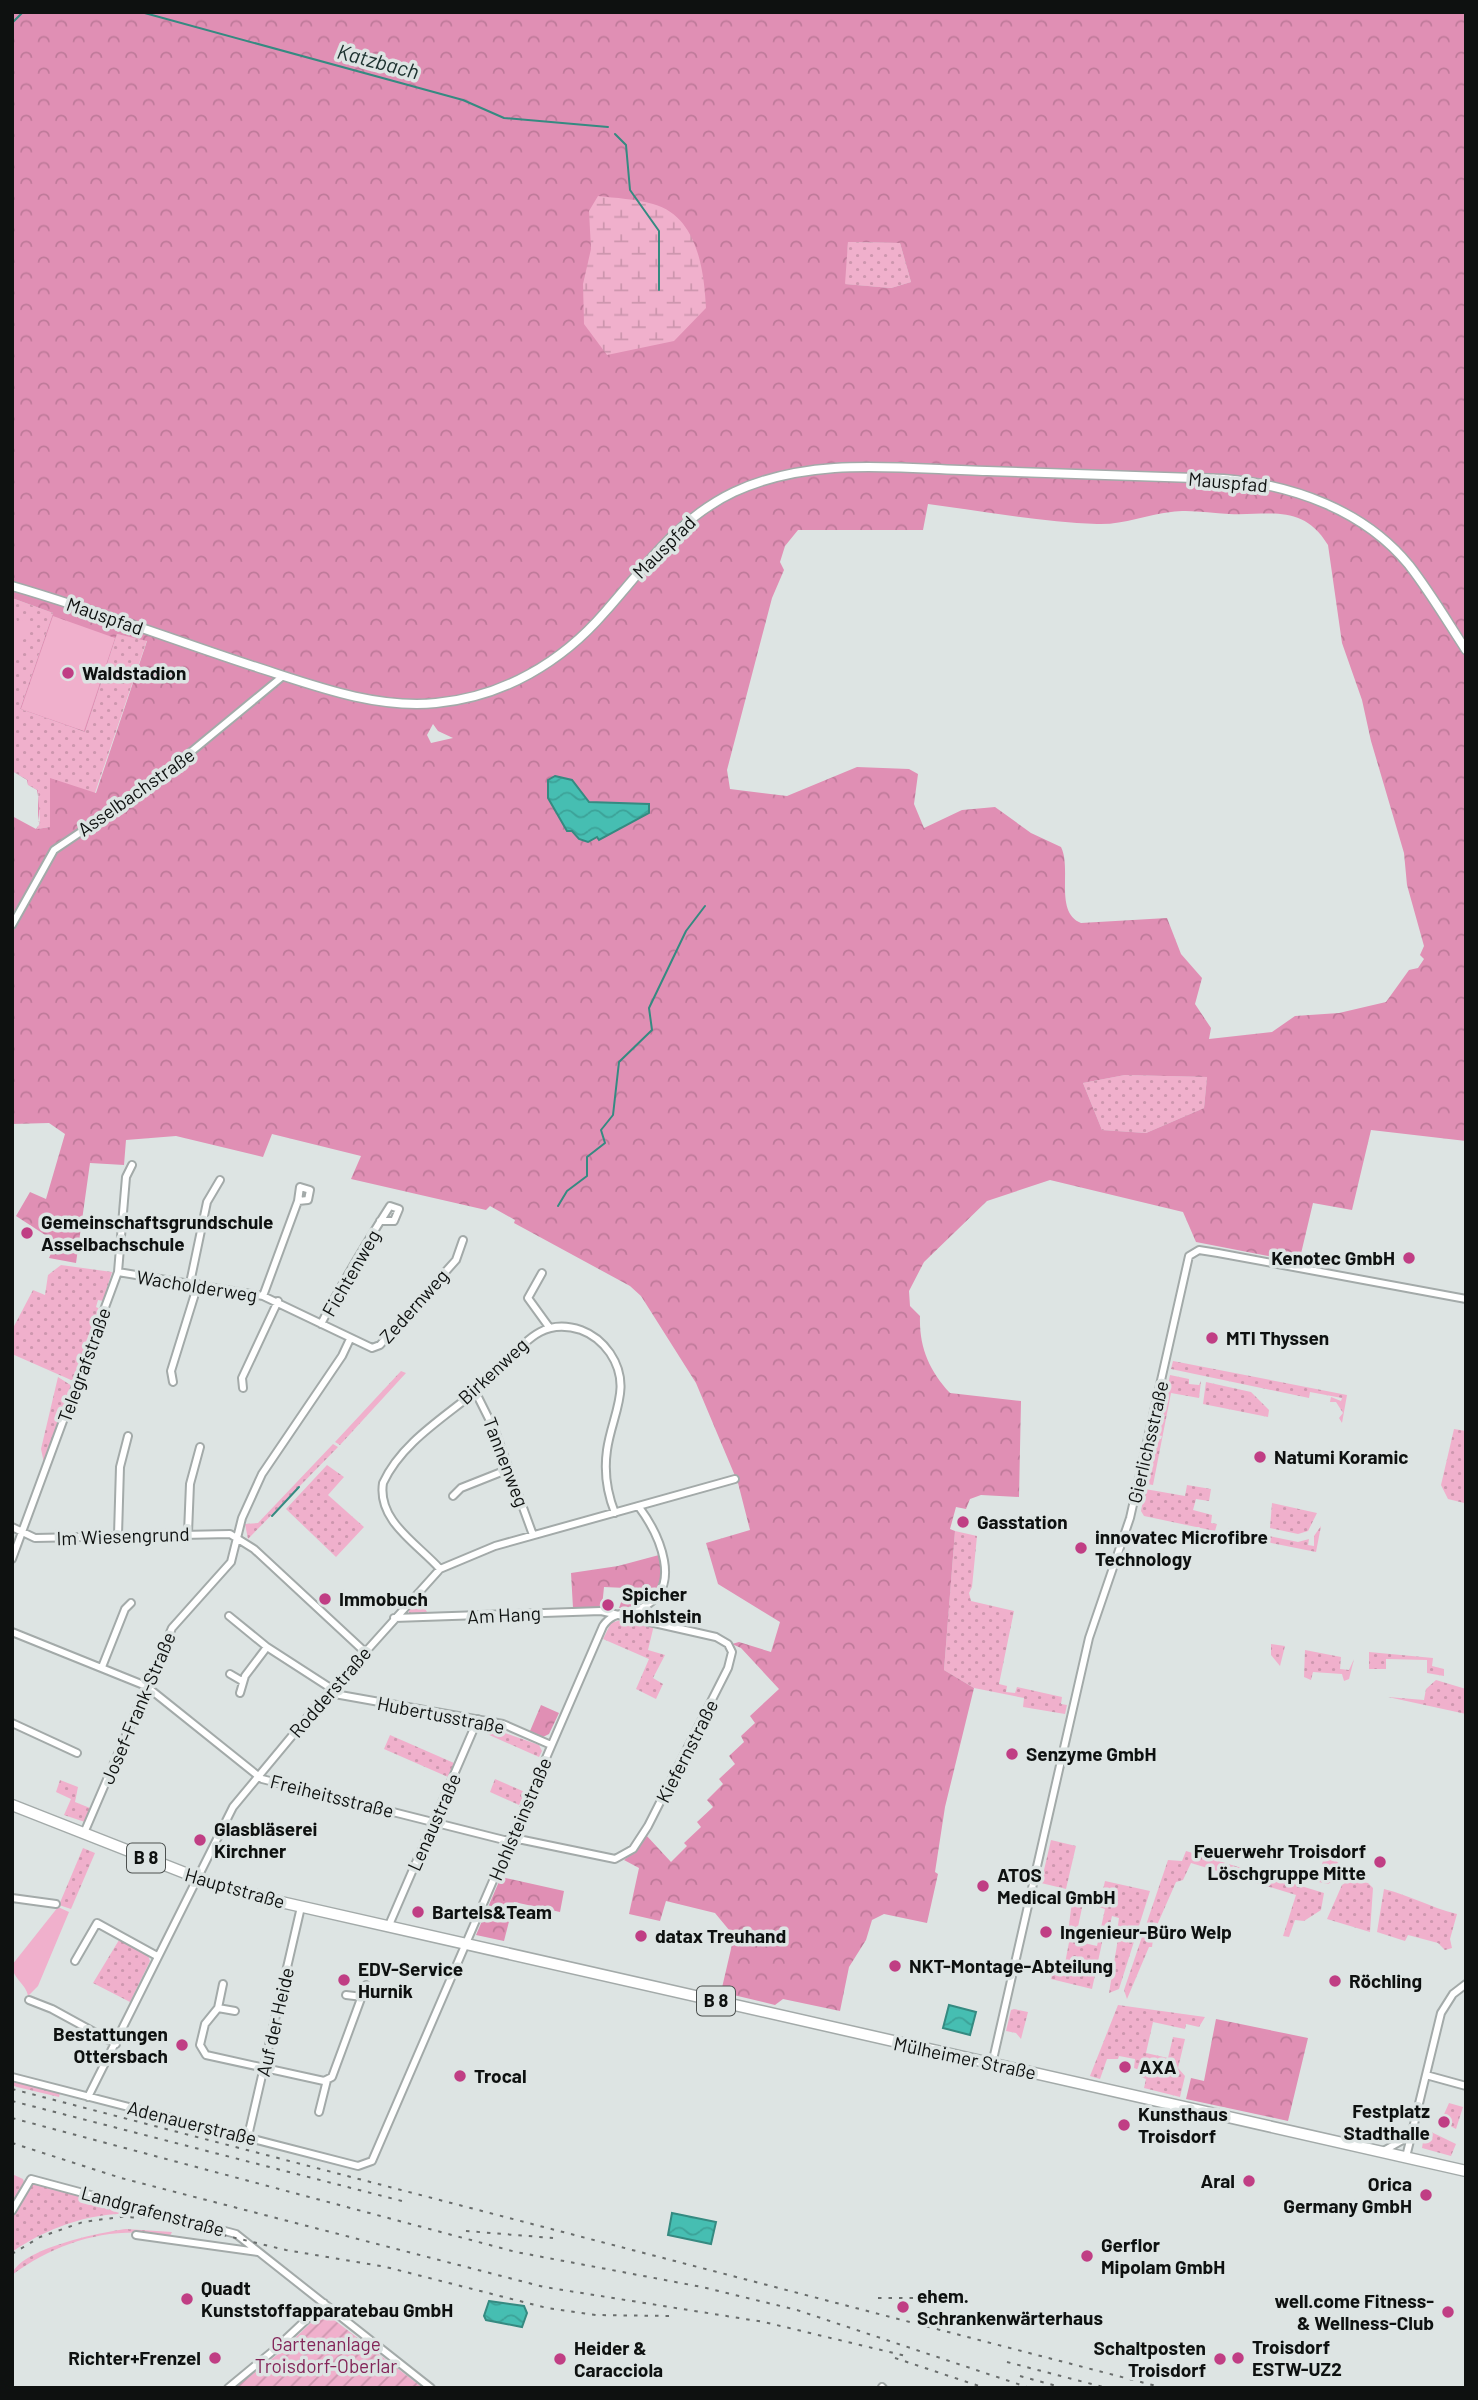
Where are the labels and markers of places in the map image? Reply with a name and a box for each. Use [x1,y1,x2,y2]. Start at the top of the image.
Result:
place label: Waldstadion [82,661,186,684]
marker: Waldstadion [60,665,76,681]
place label: Gemeinschaftsgrundschule Asselbachschule [41,1210,273,1255]
marker: Gemeinschaftsgrundschule Asselbachschule [19,1225,35,1241]
place label: Kenotec GmbH [1271,1246,1395,1269]
marker: Kenotec GmbH [1401,1250,1417,1266]
place label: MTI Thyssen [1226,1326,1329,1349]
marker: MTI Thyssen [1204,1330,1220,1346]
place label: Natumi Koramic [1274,1445,1408,1468]
marker: Natumi Koramic [1252,1449,1268,1465]
place label: Gasstation [977,1510,1068,1533]
marker: Gasstation [955,1514,971,1530]
place label: innovatec Microfibre Technology [1095,1525,1268,1570]
marker: innovatec Microfibre Technology [1073,1540,1089,1556]
place label: Spicher Hohlstein [622,1582,702,1627]
place label: Immobuch [339,1587,428,1610]
marker: Immobuch [317,1591,333,1607]
marker: Spicher Hohlstein [600,1597,616,1613]
place label: Senzyme GmbH [1026,1742,1157,1765]
marker: Senzyme GmbH [1004,1746,1020,1762]
place label: Glasbläserei Kirchner [214,1817,317,1862]
marker: Glasbläserei Kirchner [192,1832,208,1848]
place label: Feuerwehr Troisdorf Löschgruppe Mitte [1194,1839,1366,1884]
marker: Feuerwehr Troisdorf Löschgruppe Mitte [1372,1854,1388,1870]
place label: ATOS Medical GmbH [997,1863,1115,1908]
marker: ATOS Medical GmbH [975,1878,991,1894]
place label: Bartels&Team [432,1900,552,1923]
marker: Bartels&Team [410,1904,426,1920]
place label: Ingenieur-Büro Welp [1060,1920,1232,1943]
place label: datax Treuhand [655,1924,786,1947]
marker: Ingenieur-Büro Welp [1038,1924,1054,1940]
marker: datax Treuhand [633,1928,649,1944]
place label: NKT-Montage-Abteilung [909,1954,1113,1977]
place label: EDV-Service Hurnik [358,1957,463,2002]
marker: NKT-Montage-Abteilung [887,1958,903,1974]
place label: Röchling [1349,1969,1422,1992]
marker: EDV-Service Hurnik [336,1972,352,1988]
marker: Röchling [1327,1973,1343,1989]
place label: Bestattungen Ottersbach [53,2022,168,2067]
marker: Bestattungen Ottersbach [174,2037,190,2053]
place label: AXA [1139,2055,1177,2078]
marker: AXA [1117,2059,1133,2075]
place label: Trocal [474,2064,527,2087]
marker: Trocal [452,2068,468,2084]
place label: Festplatz Stadthalle [1343,2099,1430,2144]
place label: Kunsthaus Troisdorf [1138,2102,1228,2147]
marker: Festplatz Stadthalle [1436,2114,1452,2130]
marker: Kunsthaus Troisdorf [1116,2117,1132,2133]
place label: Aral [1200,2169,1235,2192]
place label: Orica Germany GmbH [1283,2172,1412,2217]
marker: Aral [1241,2173,1257,2189]
marker: Orica Germany GmbH [1418,2187,1434,2203]
place label: Gerflor Mipolam GmbH [1101,2233,1225,2278]
marker: Gerflor Mipolam GmbH [1079,2248,1095,2264]
place label: Quadt Kunststoffapparatebau GmbH [201,2276,453,2321]
place label: ehem. Schrankenwärterhaus [917,2284,1103,2329]
place label: well.come Fitness- & Wellness-Club [1274,2289,1434,2334]
marker: Quadt Kunststoffapparatebau GmbH [179,2291,195,2307]
marker: ehem. Schrankenwärterhaus [895,2299,911,2315]
marker: well.come Fitness- & Wellness-Club [1440,2304,1456,2320]
place label: Troisdorf ESTW-UZ2 [1252,2335,1342,2380]
place label: Heider & Caracciola [574,2336,663,2381]
place label: Schaltposten Troisdorf [1094,2336,1206,2381]
place label: Richter+Frenzel [68,2346,201,2369]
marker: Richter+Frenzel [207,2350,223,2366]
marker: Troisdorf ESTW-UZ2 [1230,2350,1246,2366]
marker: Heider & Caracciola [552,2351,568,2367]
marker: Schaltposten Troisdorf [1212,2351,1228,2367]

